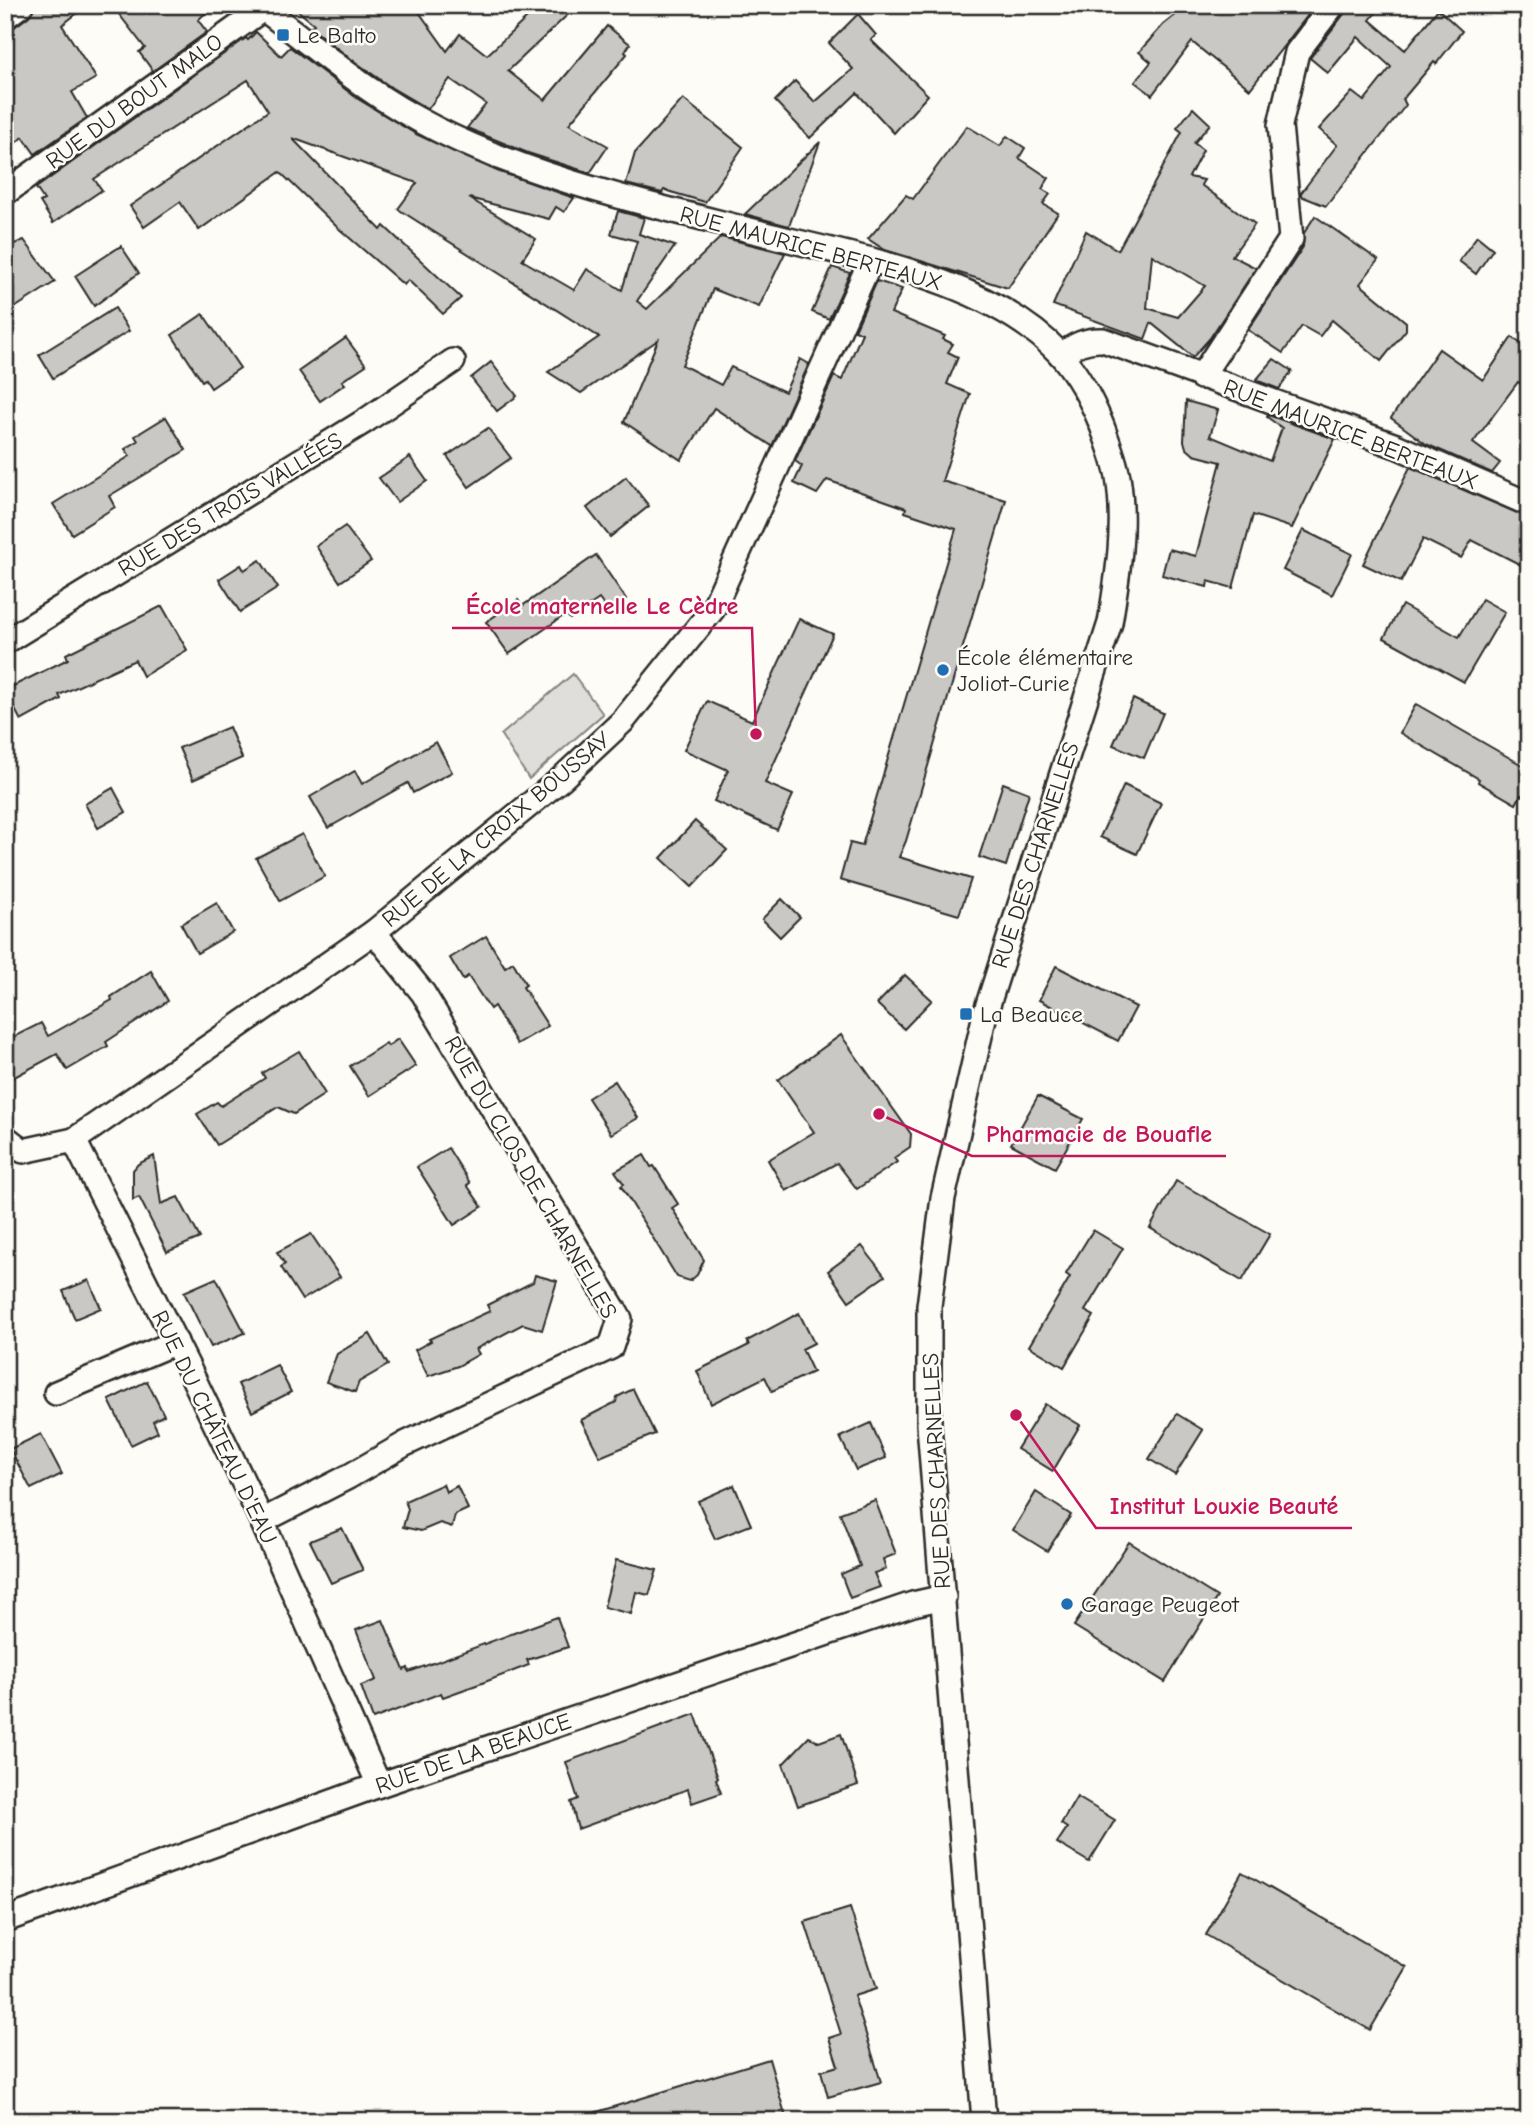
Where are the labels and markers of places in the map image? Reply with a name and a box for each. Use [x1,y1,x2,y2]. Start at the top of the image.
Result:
place label: Le Balto [297,22,377,49]
marker: Le Balto [275,27,291,43]
callout: École maternelle Le Cèdre [452,583,752,628]
place label: École élémentaire Joliot-Curie [957,644,1133,697]
marker: École élémentaire Joliot-Curie [935,662,951,678]
place label: La Beauce [980,1001,1083,1028]
marker: La Beauce [958,1006,974,1022]
callout: Pharmacie de Bouafle [972,1111,1226,1156]
callout: Institut Louxie Beauté [1096,1483,1352,1528]
place label: Garage Peugeot [1081,1591,1240,1618]
marker: Garage Peugeot [1059,1596,1075,1612]

